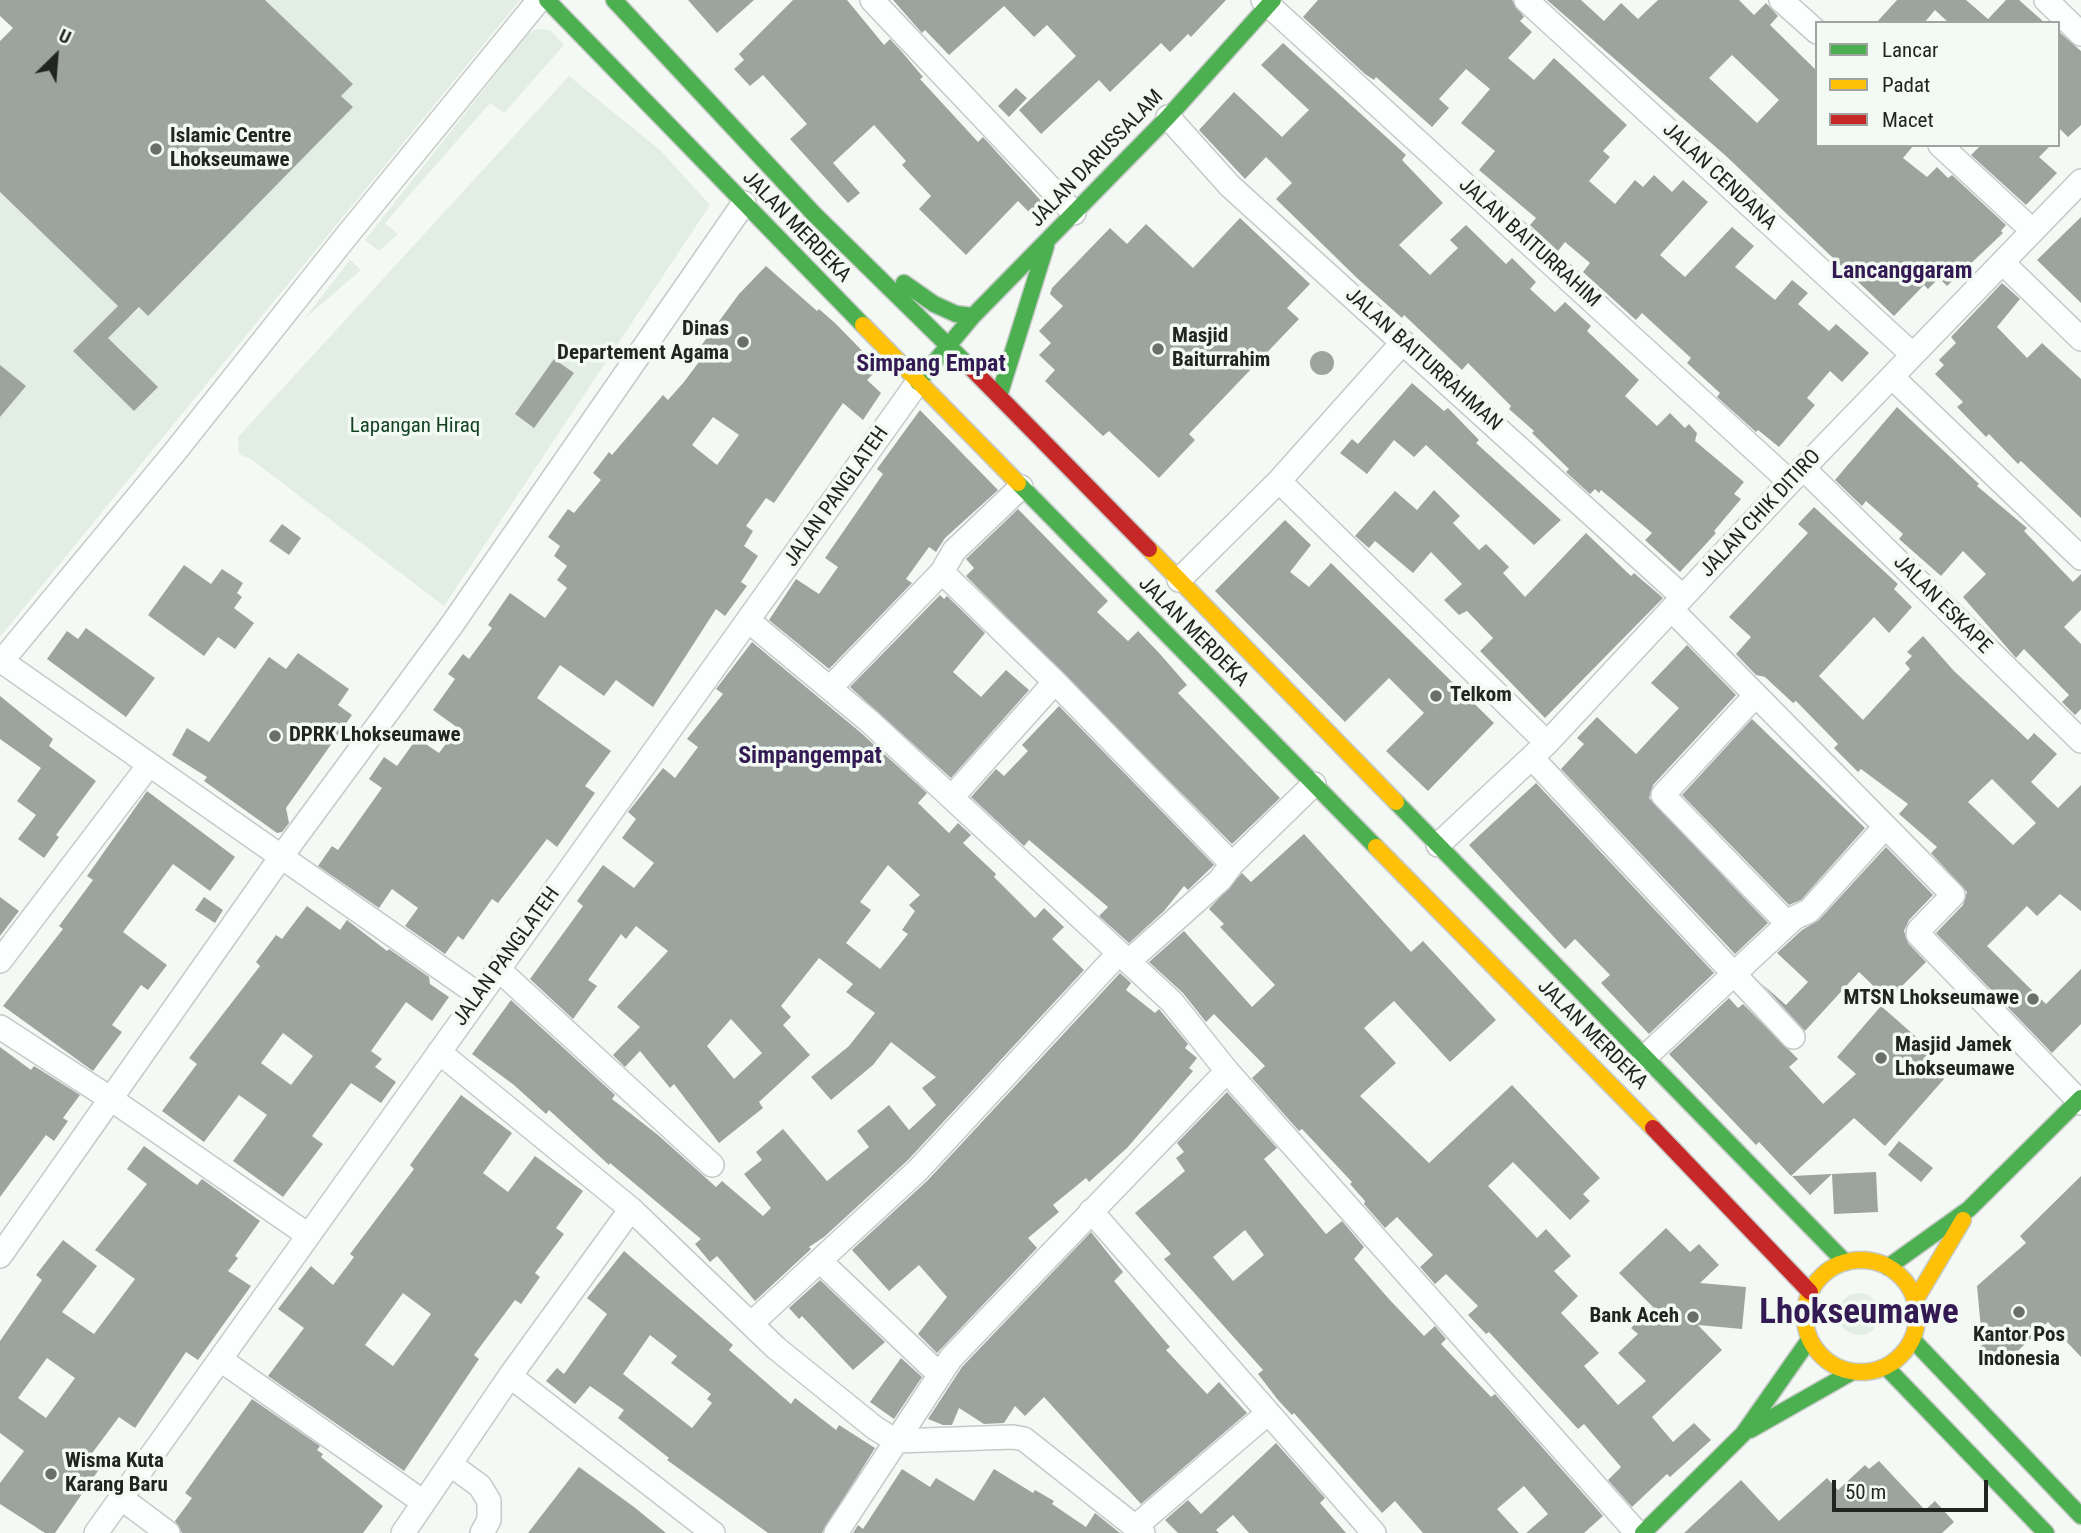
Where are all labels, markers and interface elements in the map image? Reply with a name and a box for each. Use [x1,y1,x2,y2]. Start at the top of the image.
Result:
north arrow [21,21,91,91]
legend [1815,21,2060,147]
text: U [55,24,75,49]
text: Lancar [1882,38,1938,62]
text: Padat [1882,73,1930,97]
street label: JALAN DARUSSALAM [1025,85,1169,233]
text: Macet [1882,108,1934,132]
street label: JALAN CENDANA [1657,118,1781,236]
place label: Islamic Centre Lhokseumawe [170,124,291,174]
marker: Islamic Centre Lhokseumawe [148,141,164,157]
street label: JALAN MERDEKA [736,166,856,288]
street label: JALAN BAITURRAHIM [1453,173,1605,313]
district label: Lancanggaram [1832,258,1972,286]
street label: JALAN BAITURRAHMAN [1340,283,1506,437]
place label: Dinas Departement Agama [557,317,729,367]
place label: Masjid Baiturrahim [1172,324,1270,374]
marker: Dinas Departement Agama [735,334,751,350]
marker: Masjid Baiturrahim [1150,341,1166,357]
district label: Simpang Empat [856,351,1006,379]
park label: Lapangan Hiraq [350,414,480,440]
street label: JALAN PANGLATEH [779,422,895,572]
street label: JALAN CHIK DITIRO [1695,445,1827,583]
street label: JALAN ESKAPE [1887,550,1997,660]
street label: JALAN MERDEKA [1133,572,1253,692]
place label: Telkom [1450,683,1512,709]
marker: Telkom [1428,688,1444,704]
place label: DPRK Lhokseumawe [289,723,460,749]
marker: DPRK Lhokseumawe [267,728,283,744]
district label: Simpangempat [738,743,882,771]
street label: JALAN PANGLATEH [448,883,566,1031]
street label: JALAN MERDEKA [1532,975,1652,1095]
place label: MTSN Lhokseumawe [1844,986,2019,1012]
marker: MTSN Lhokseumawe [2025,991,2041,1007]
place label: Masjid Jamek Lhokseumawe [1895,1033,2015,1083]
marker: Masjid Jamek Lhokseumawe [1873,1050,1889,1066]
district label: Lhokseumawe [1759,1293,1959,1335]
place label: Bank Aceh [1590,1304,1679,1330]
marker: Kantor Pos Indonesia [2011,1304,2027,1320]
marker: Bank Aceh [1685,1309,1701,1325]
place label: Kantor Pos Indonesia [1973,1323,2065,1373]
place label: Wisma Kuta Karang Baru [65,1449,168,1499]
marker: Wisma Kuta Karang Baru [43,1466,59,1482]
scale bar [1836,1466,1992,1510]
text: 50 m [1845,1480,1886,1504]

